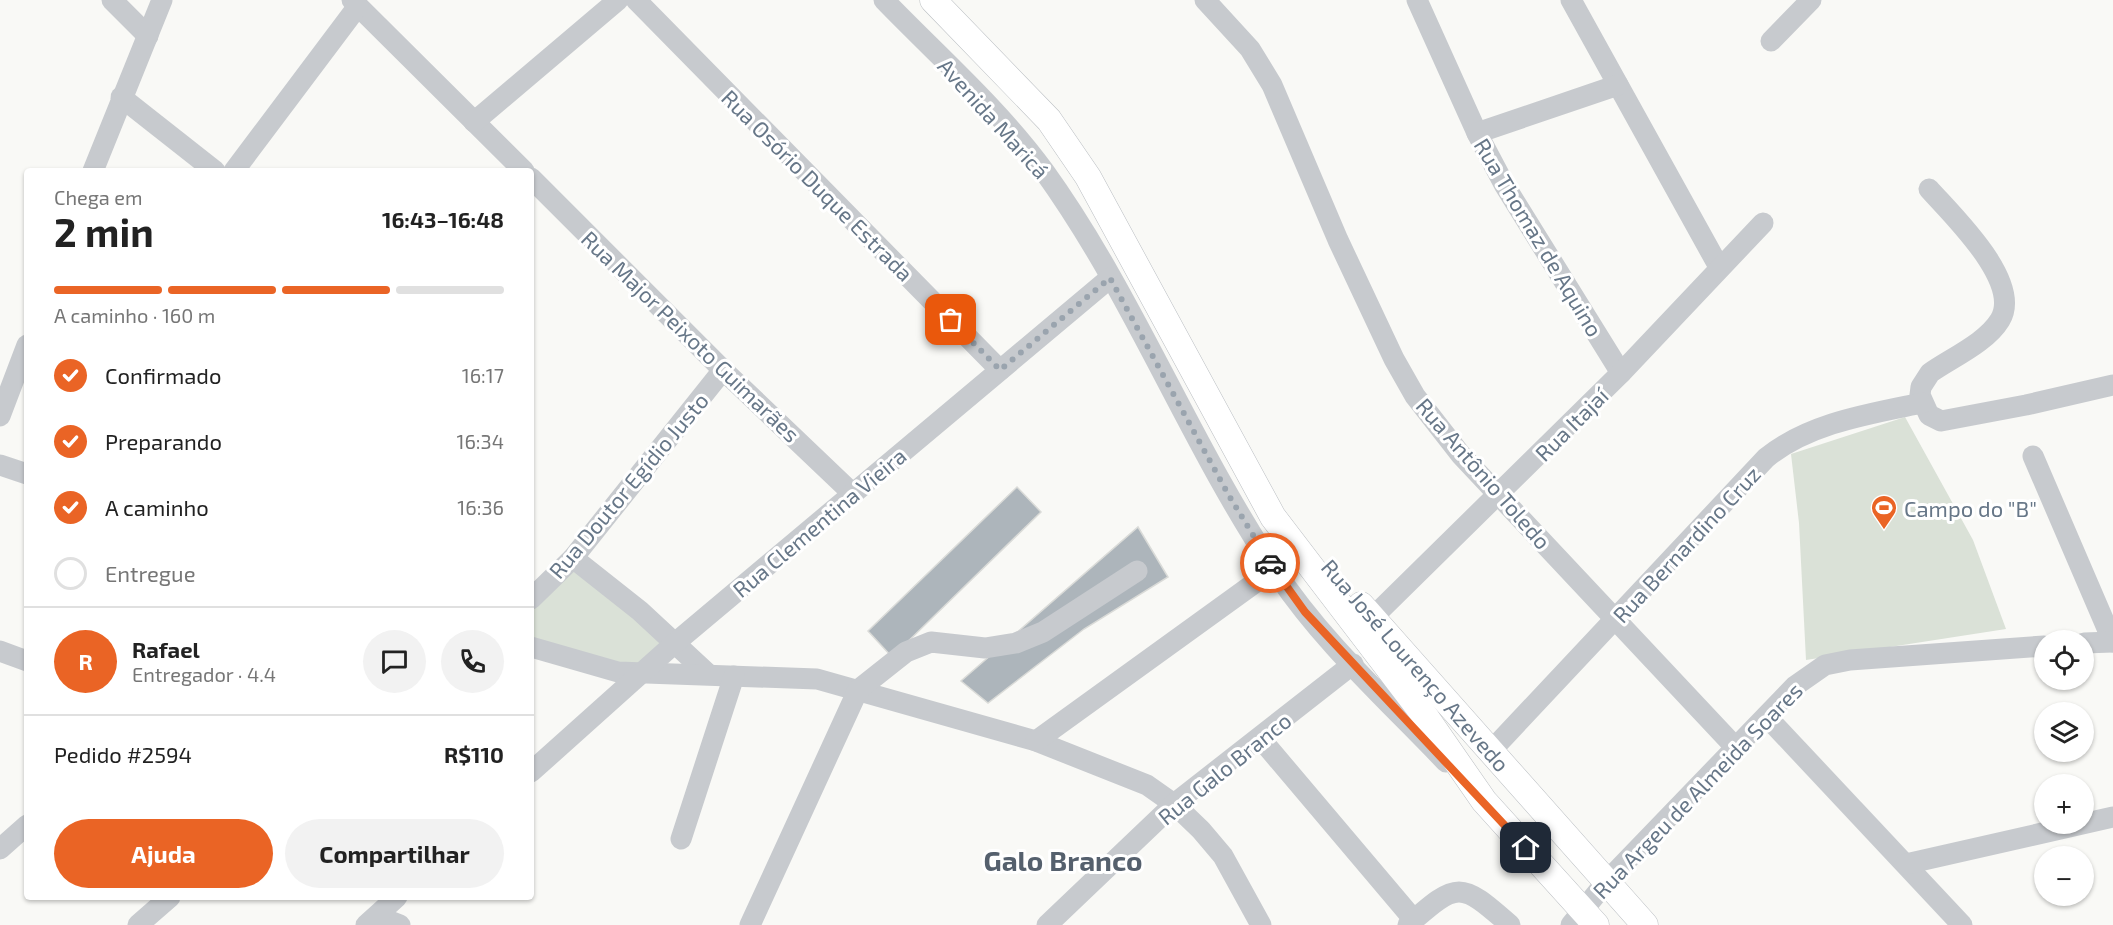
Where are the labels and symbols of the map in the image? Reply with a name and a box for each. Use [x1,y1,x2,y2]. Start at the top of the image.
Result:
street label: Avenida Maricá [933,52,1055,184]
street label: Rua Osório Duque Estrada [717,84,919,286]
street label: Rua Thomaz de Aquino [1470,133,1608,341]
street label: Rua Major Peixoto Guimarães [576,225,805,448]
pin [925,294,976,345]
street label: Rua Itajaí [1529,381,1615,467]
street label: Rua Doutor Egídio Justo [543,387,713,583]
street label: Rua Antônio Toledo [1411,392,1557,554]
street label: Rua Clementina Vieira [727,442,911,602]
street label: Rua Bernardino Cruz [1607,460,1765,628]
sports icon: Campo do "B" [1869,493,1899,531]
place label: Campo do "B" [1904,495,2037,521]
courier [1240,533,1300,593]
street label: Rua José Lourenço Azevedo [1315,554,1515,778]
street label: Rua Argeu de Almeida Soares [1587,677,1807,903]
street label: Rua Galo Branco [1152,706,1296,830]
pin [1500,822,1551,873]
district label: Galo Branco [983,843,1143,877]

